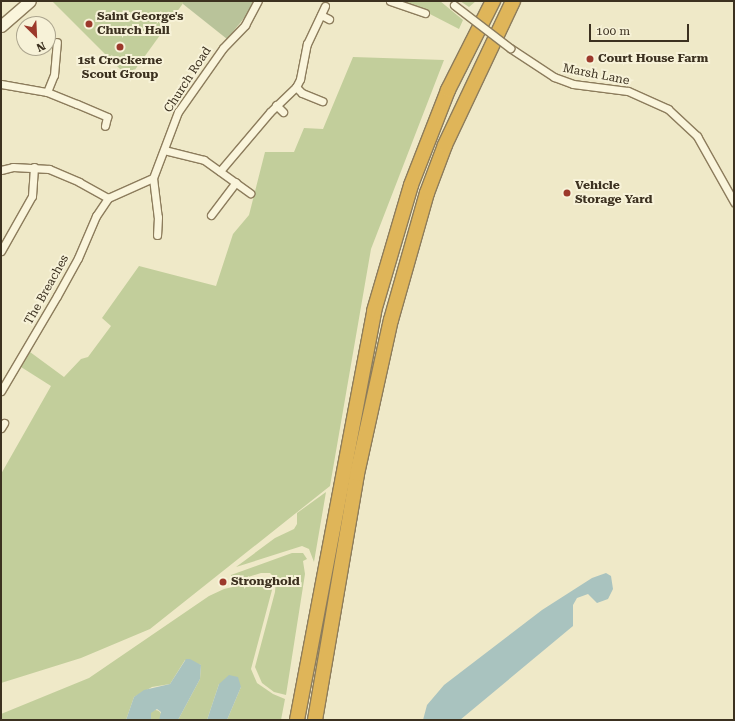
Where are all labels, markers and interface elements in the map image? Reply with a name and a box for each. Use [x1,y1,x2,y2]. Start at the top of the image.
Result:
place label: Saint George's Church Hall [97,10,184,38]
north arrow [16,16,56,56]
scale bar [591,16,691,42]
marker: Saint George's Church Hall [84,19,94,29]
text: 100 m [596,24,630,38]
text: N [34,39,47,54]
marker: 1st Crockerne Scout Group [115,42,125,52]
street label: Church Road [161,44,215,116]
place label: Court House Farm [598,52,708,66]
place label: 1st Crockerne Scout Group [78,54,162,82]
marker: Court House Farm [585,54,595,64]
street label: Marsh Lane [561,61,631,89]
place label: Vehicle Storage Yard [575,179,653,207]
marker: Vehicle Storage Yard [562,188,572,198]
street label: The Breaches [22,252,72,328]
place label: Stronghold [231,575,300,589]
marker: Stronghold [218,577,228,587]

